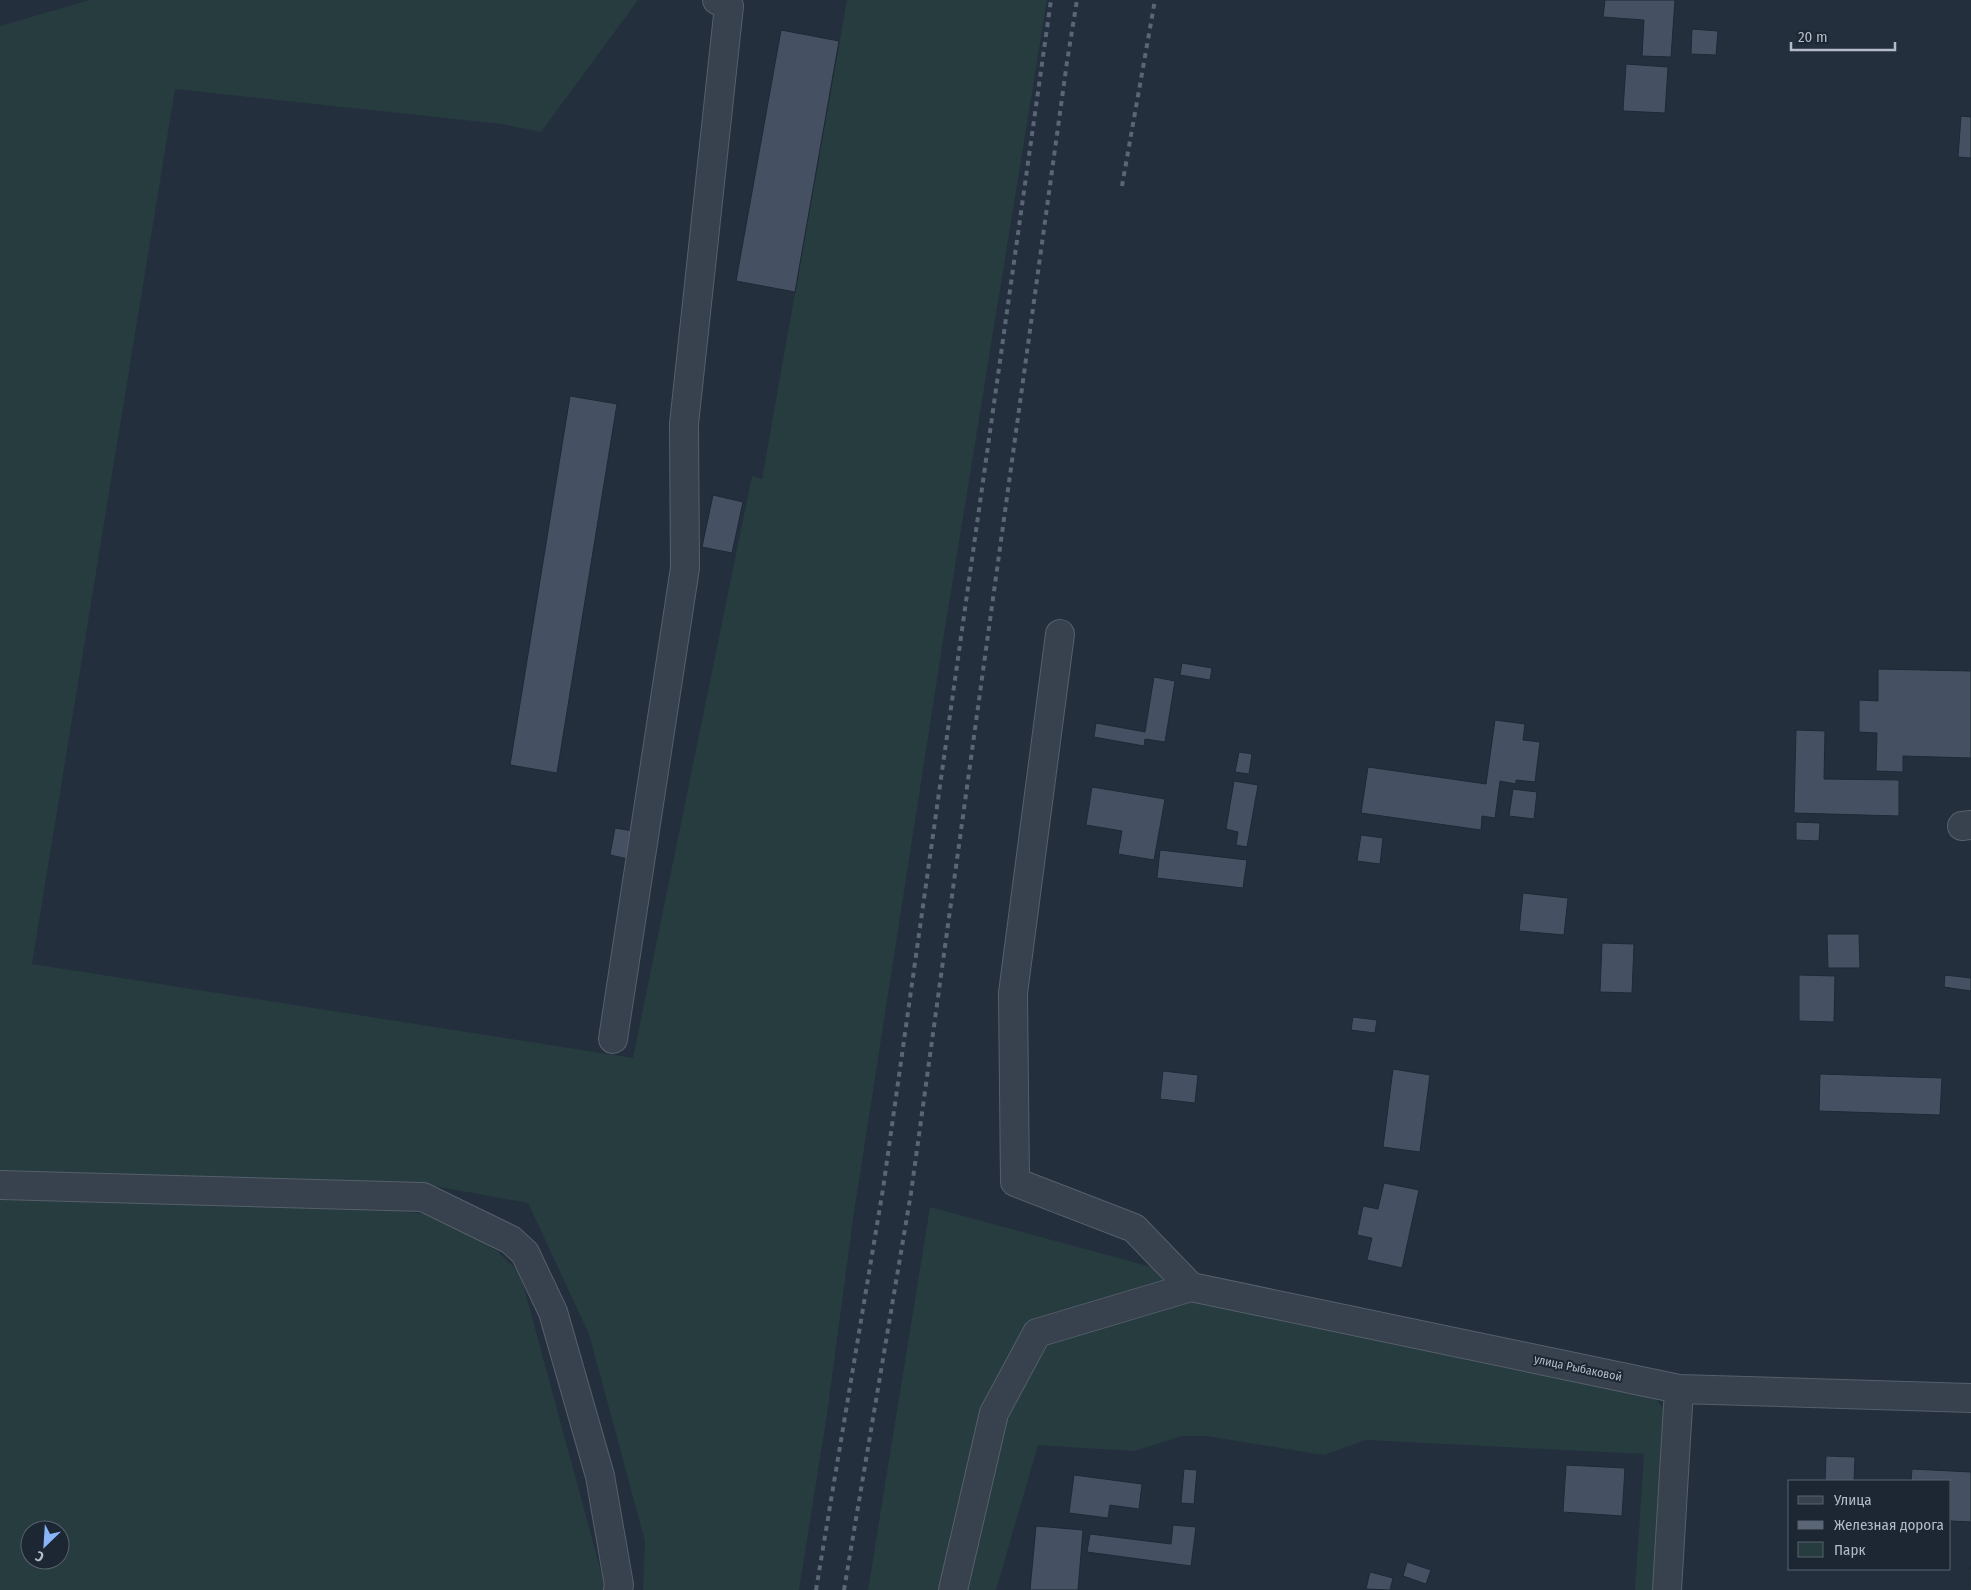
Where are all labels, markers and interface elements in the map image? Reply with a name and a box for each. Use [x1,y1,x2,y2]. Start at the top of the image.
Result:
scale bar [1791,20,1895,52]
text: 20 m [1798,28,1828,46]
street label: улица Рыбаковой [1533,1352,1623,1384]
legend [1788,1480,1951,1570]
text: Улица [1833,1491,1872,1509]
text: Железная дорога [1834,1516,1944,1534]
north arrow [20,1520,70,1570]
text: Парк [1834,1541,1865,1559]
text: С [32,1547,47,1566]

